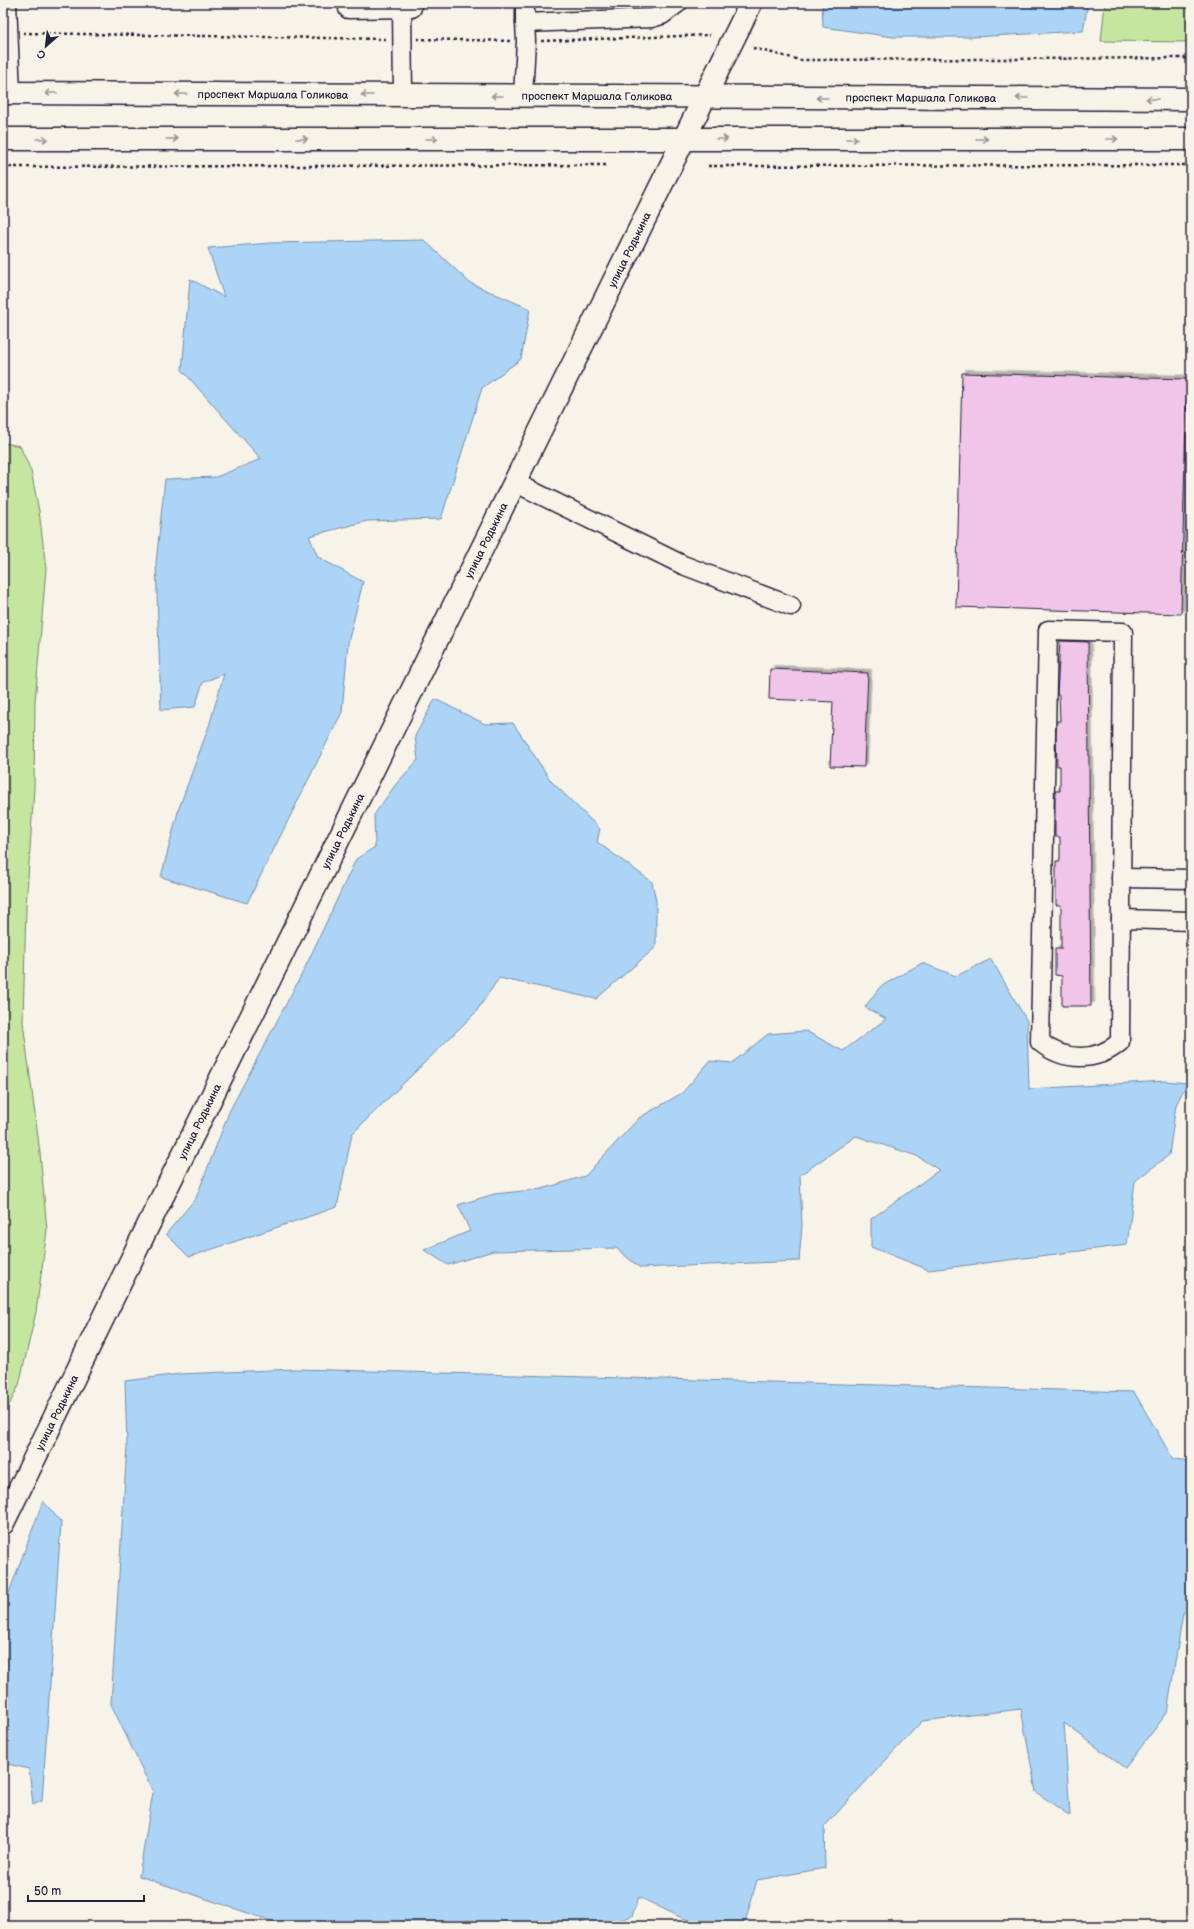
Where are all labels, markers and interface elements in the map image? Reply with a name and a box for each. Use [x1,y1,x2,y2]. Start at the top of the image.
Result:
north arrow [26,26,66,66]
text: С [35,47,48,62]
street label: проспект Маршала Голикова [198,88,349,102]
one-way arrow [45,89,58,97]
one-way arrow [175,90,188,98]
street label: проспект Маршала Голикова [522,90,673,103]
one-way arrow [361,91,374,99]
street label: проспект Маршала Голикова [846,91,997,105]
one-way arrow [491,92,504,100]
one-way arrow [816,94,829,102]
one-way arrow [1016,94,1029,102]
one-way arrow [1146,95,1159,103]
one-way arrow [35,135,48,143]
one-way arrow [165,135,178,143]
one-way arrow [295,135,308,143]
one-way arrow [425,135,438,143]
one-way arrow [715,135,728,143]
one-way arrow [845,135,858,143]
one-way arrow [975,135,988,143]
one-way arrow [1105,135,1118,143]
street label: улица Родькина [606,210,654,290]
street label: улица Родькина [462,500,511,581]
street label: улица Родькина [319,791,368,871]
street label: улица Родькина [176,1081,224,1162]
street label: улица Родькина [33,1372,82,1453]
scale bar [28,1877,144,1903]
text: 50 m [34,1884,61,1899]

